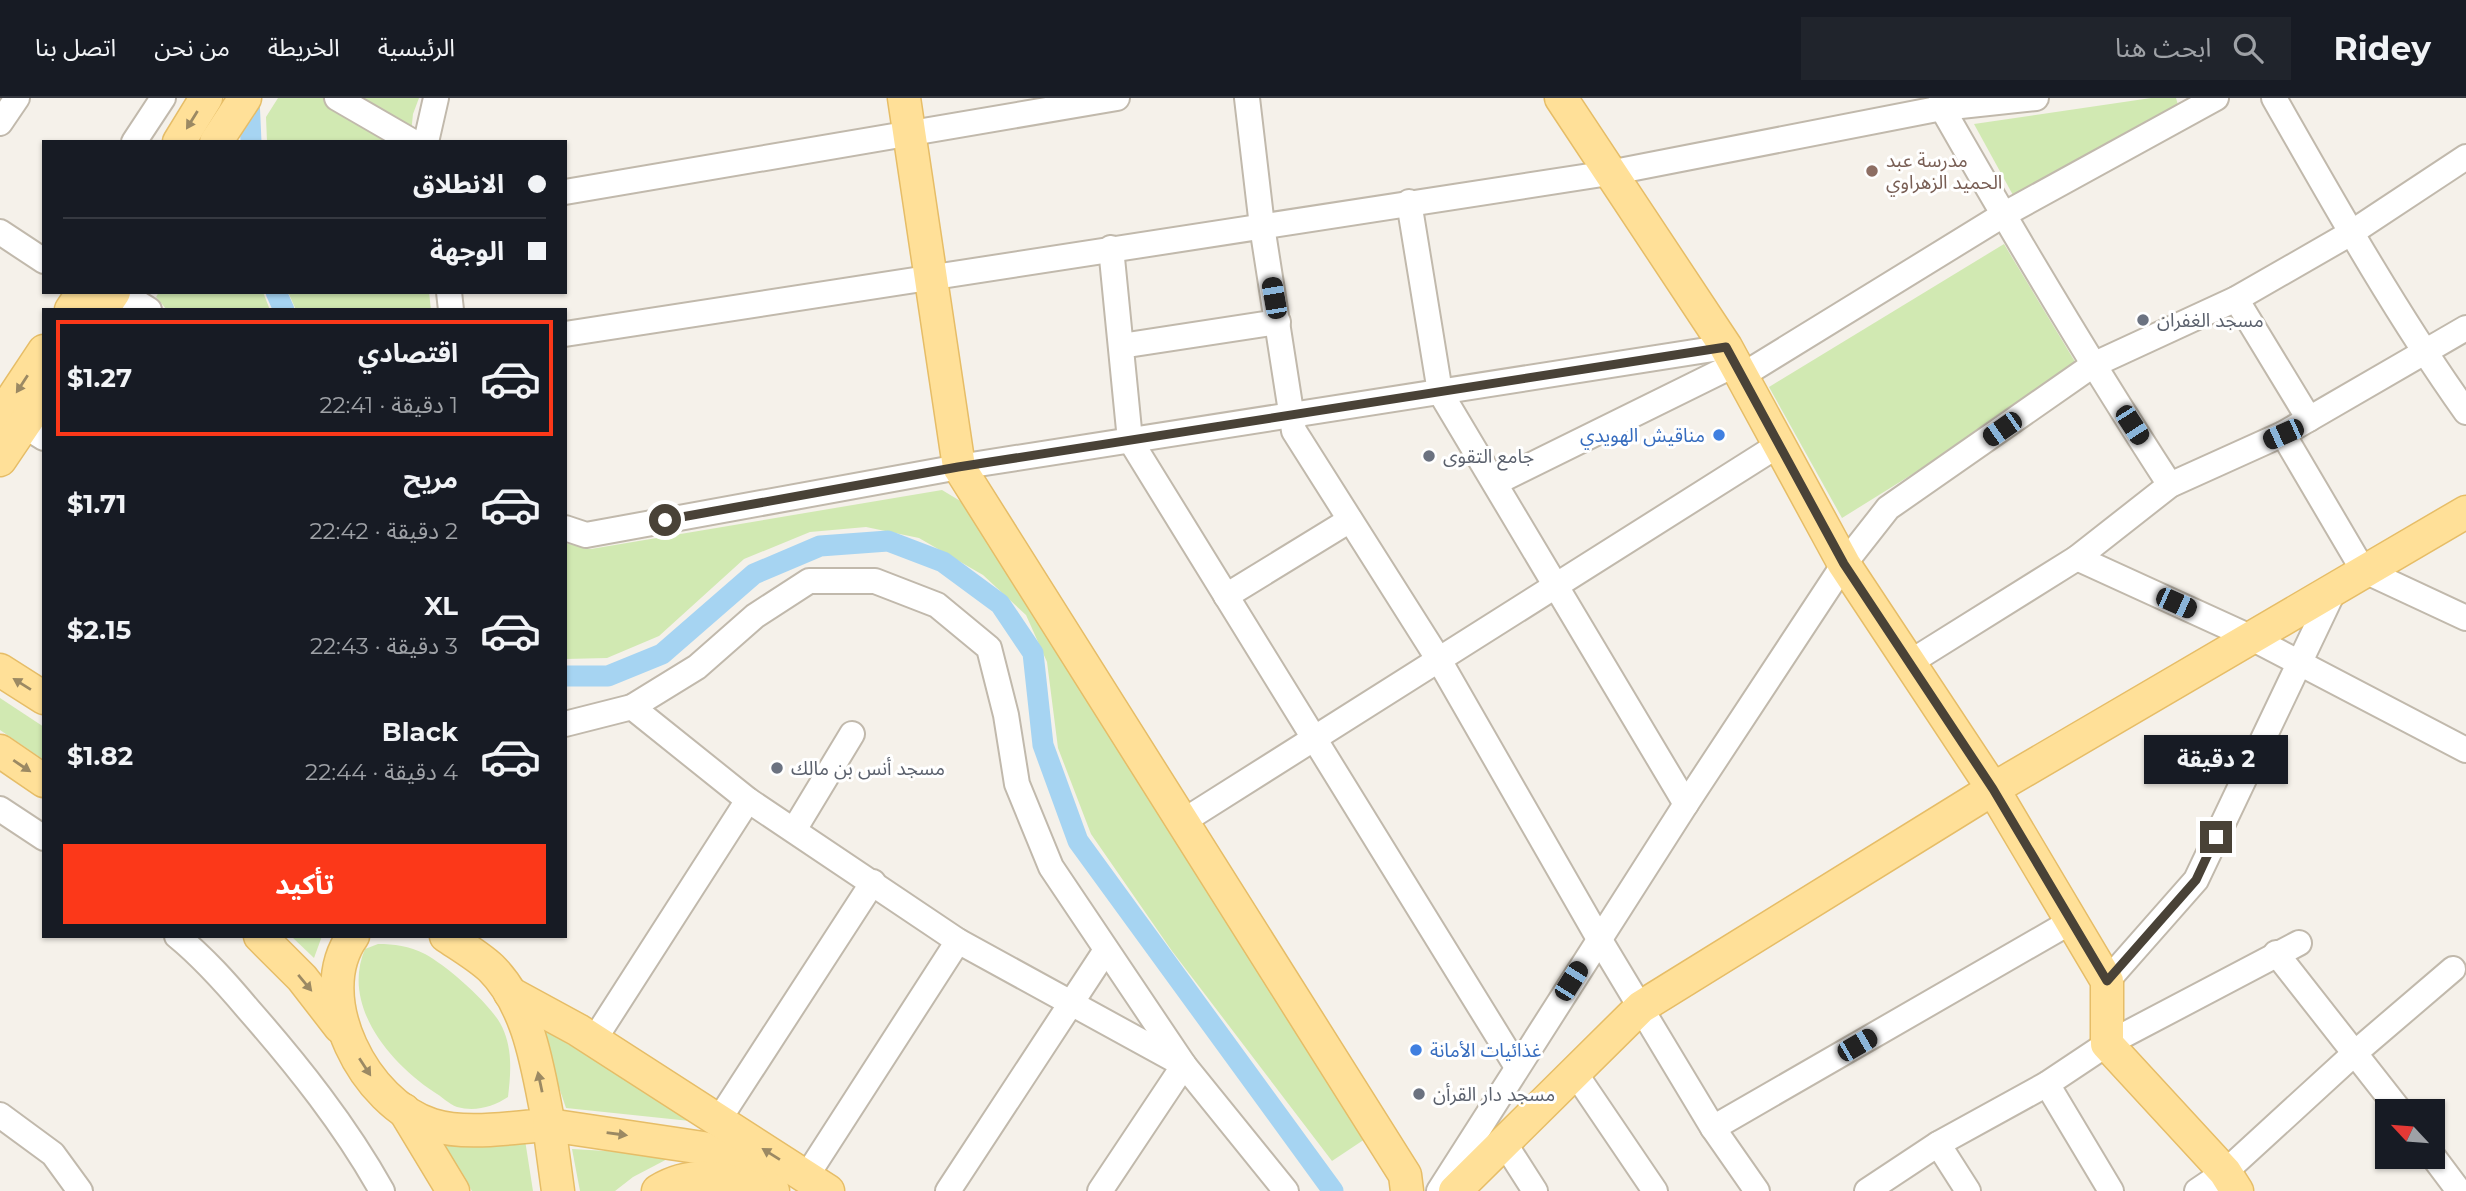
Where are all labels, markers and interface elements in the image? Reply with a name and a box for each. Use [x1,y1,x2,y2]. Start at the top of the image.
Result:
search box [1801,17,2291,80]
text: Ridey [2333,28,2431,68]
icon: search [2229,29,2267,67]
text: ابحث هنا [2115,32,2211,64]
text: اتصل بنا [35,33,116,62]
text: من نحن [154,33,230,62]
text: الخريطة [268,33,340,62]
text: الرئيسية [378,33,455,62]
one-way arrow [186,110,199,130]
place label: مدرسة عبد الحميد الزهراوي [1886,149,2002,197]
marker: مدرسة عبد الحميد الزهراوي [1864,163,1880,179]
text: الانطلاق [413,168,504,200]
text: الوجهة [430,235,504,267]
car [1261,275,1288,321]
place label: مسجد الغفران [2157,309,2264,332]
marker: مسجد الغفران [2135,312,2151,328]
text: اقتصادي [358,337,458,369]
icon: car [479,347,542,410]
text: $1.27 [67,362,132,394]
one-way arrow [15,375,29,393]
text: 1 دقيقة · 22:41 [319,391,458,419]
car [2112,402,2153,448]
car [1979,408,2026,450]
car [2260,416,2307,452]
place label: مناقيش الهويدي [1580,424,1705,450]
marker: مناقيش الهويدي [1711,427,1727,443]
place label: جامع التقوى [1443,445,1534,471]
marker: جامع التقوى [1421,448,1437,464]
text: مريح [403,463,458,495]
icon: car [479,473,542,536]
text: $1.71 [67,488,126,520]
route start [649,504,681,536]
text: 2 دقيقة · 22:42 [309,517,458,545]
car [2153,585,2200,621]
text: XL [424,590,458,622]
icon: car [479,599,542,662]
text: $2.15 [67,614,131,646]
text: 3 دقيقة · 22:43 [310,632,458,660]
one-way arrow [12,678,32,691]
text: Black [382,716,458,748]
icon: car [479,725,542,788]
callout: 2 دقيقة [2144,736,2288,784]
text: $1.82 [67,740,133,772]
text: 2 دقيقة [2177,745,2255,773]
place label: مسجد أنس بن مالك [791,757,945,780]
text: 4 دقيقة · 22:44 [305,758,458,786]
one-way arrow [13,759,31,773]
marker: مسجد أنس بن مالك [769,760,785,776]
route end [2200,821,2232,853]
button: تأكيد [63,844,546,924]
car [1551,958,1592,1004]
one-way arrow [297,974,312,991]
car [1834,1025,1881,1065]
place label: غذائيات الأمانة [1430,1039,1541,1062]
marker: غذائيات الأمانة [1408,1042,1424,1058]
one-way arrow [358,1058,371,1077]
one-way arrow [535,1071,546,1093]
place label: مسجد دار القرأن [1433,1083,1555,1106]
marker: مسجد دار القرأن [1411,1086,1427,1102]
north arrow [2375,1099,2445,1169]
map controls [2375,1099,2445,1169]
one-way arrow [606,1129,628,1140]
one-way arrow [761,1148,780,1161]

